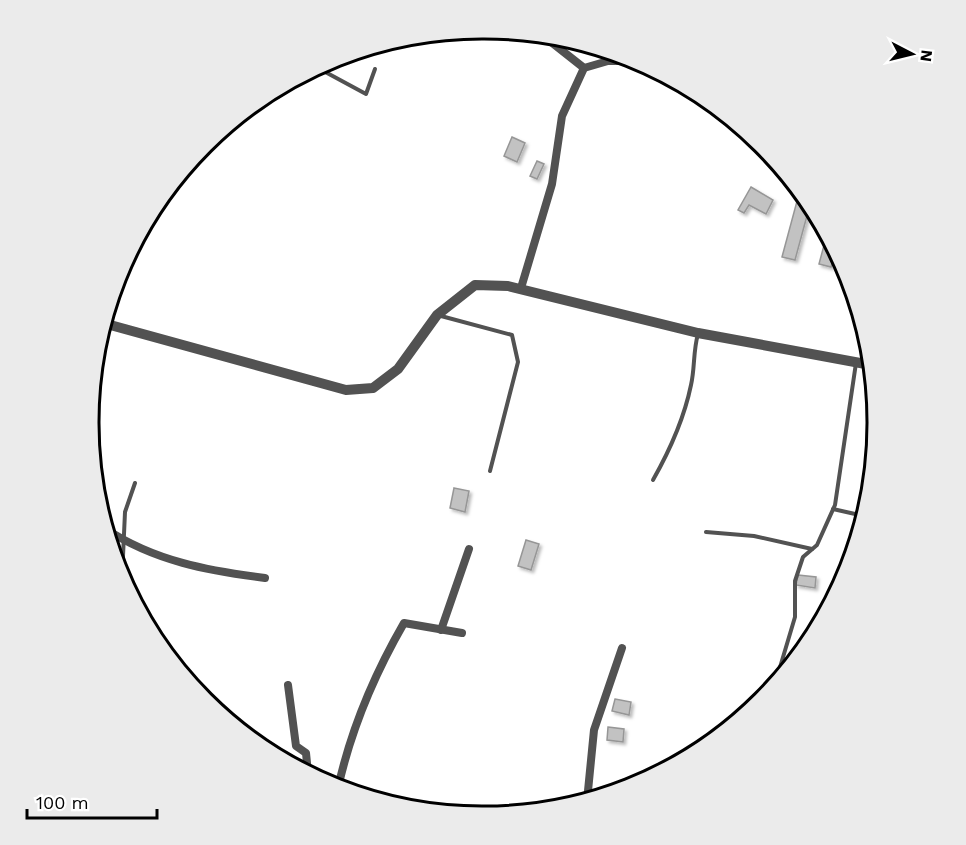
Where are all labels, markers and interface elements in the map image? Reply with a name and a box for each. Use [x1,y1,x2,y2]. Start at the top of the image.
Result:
north arrow [882,24,942,84]
text: N [916,49,937,63]
scale bar [27,782,158,820]
text: 100 m [36,792,89,813]

